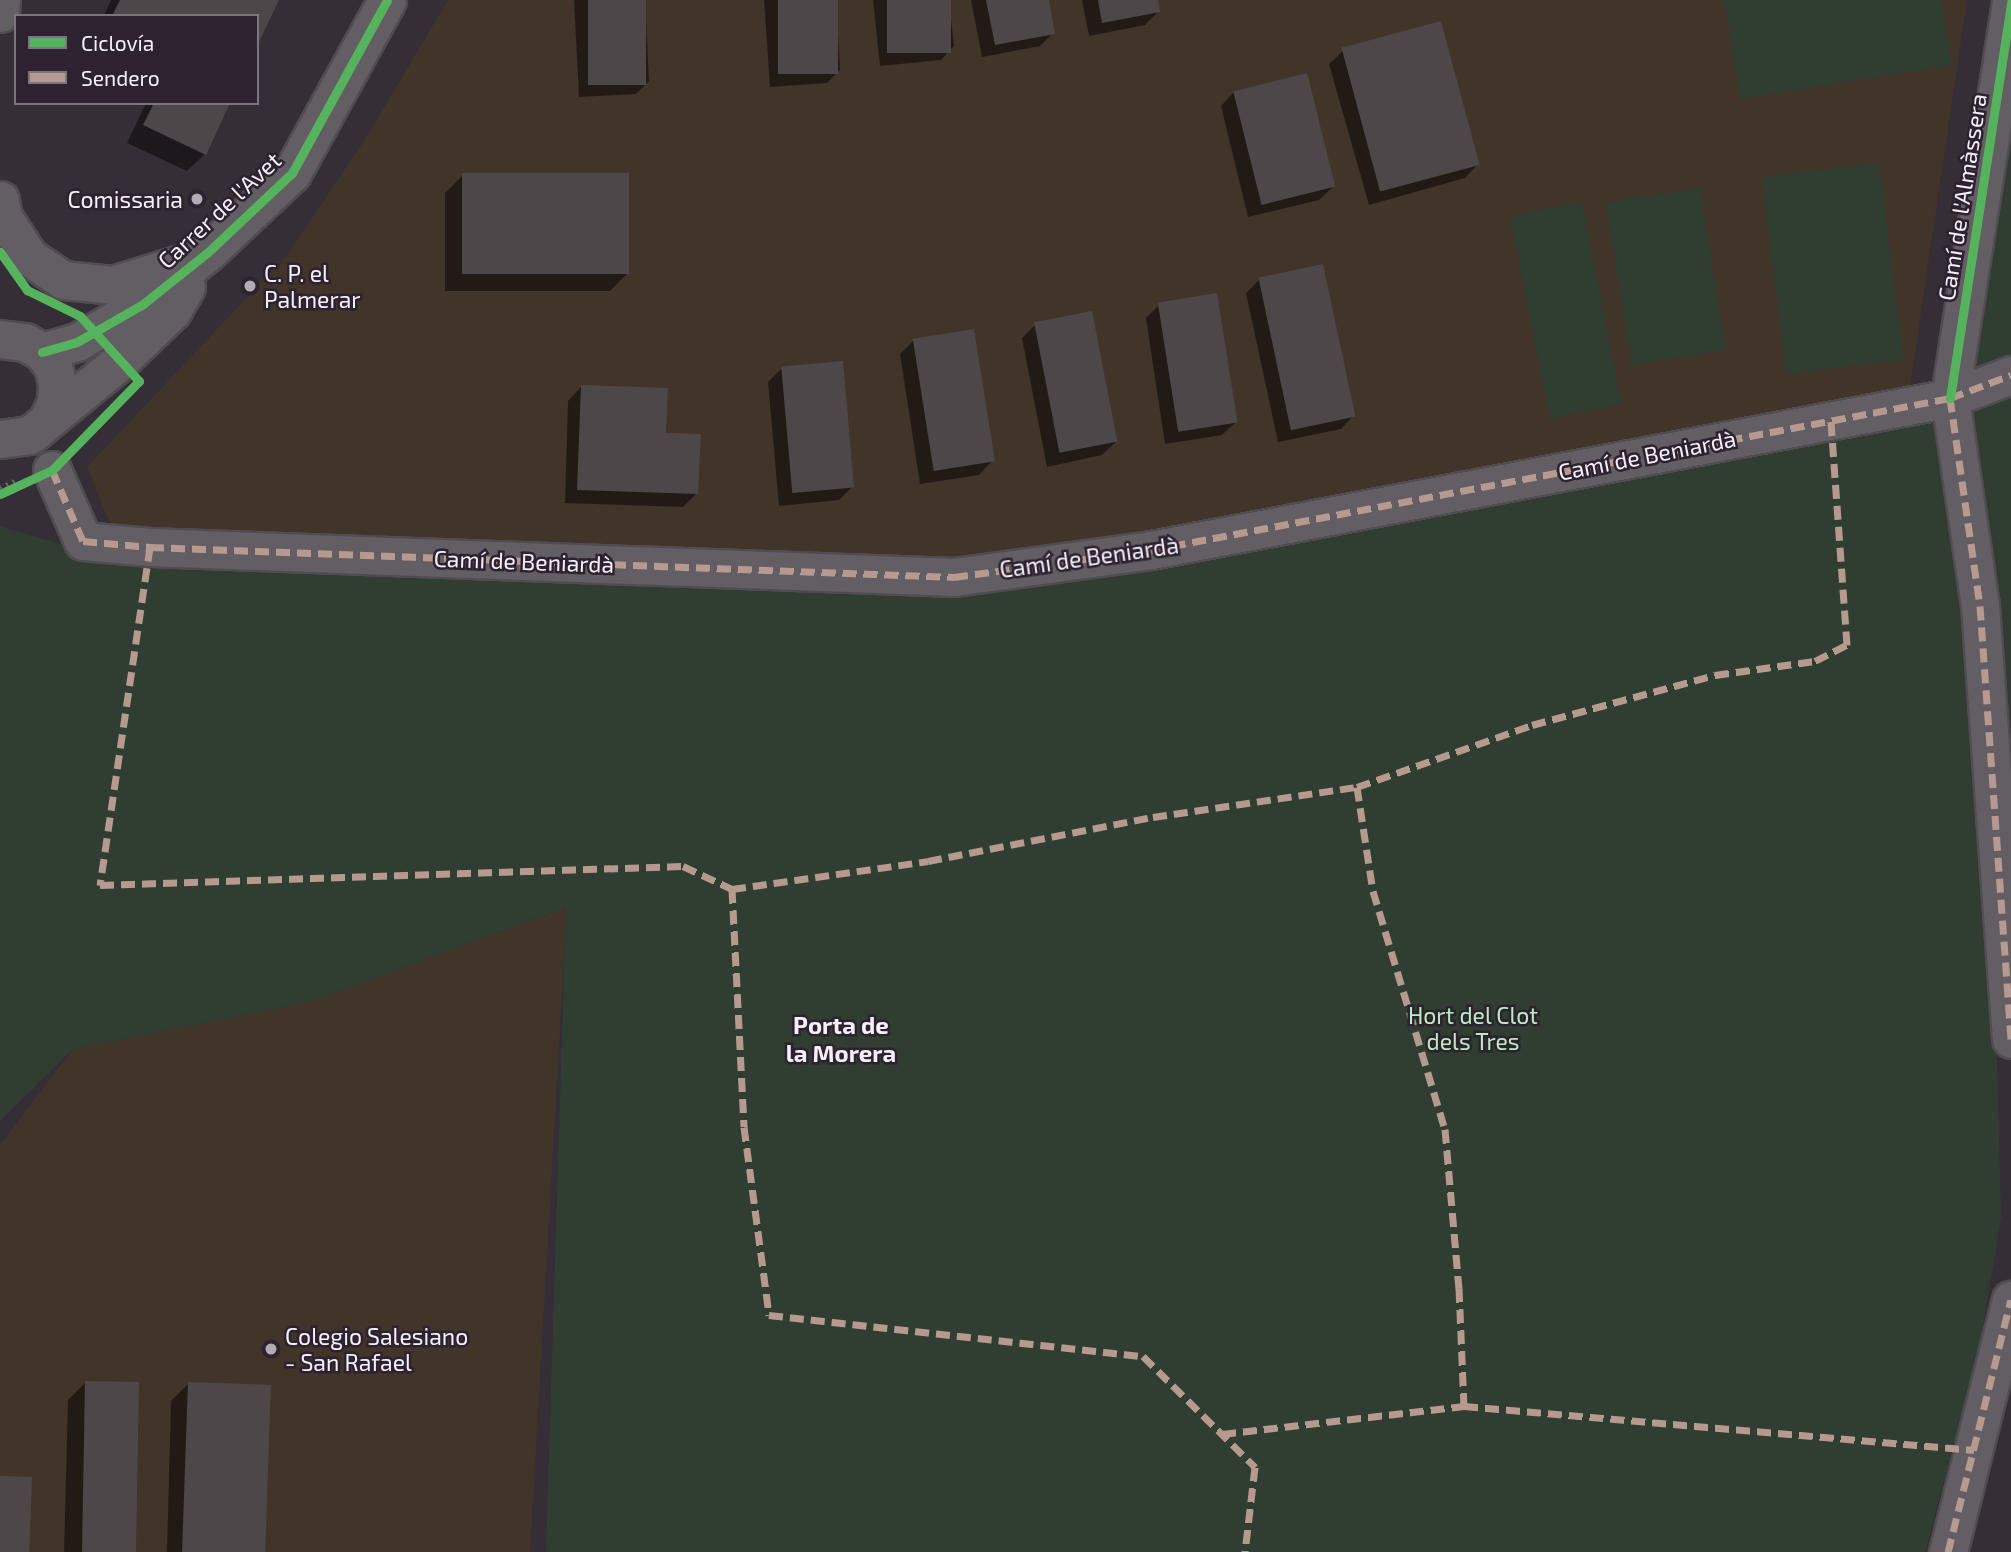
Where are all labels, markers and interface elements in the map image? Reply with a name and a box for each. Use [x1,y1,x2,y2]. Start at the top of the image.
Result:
legend [14,14,259,105]
text: Ciclovía [81,30,154,55]
text: Sendero [81,65,160,90]
street label: Camí de l'Almàssera [1932,92,1992,302]
street label: Carrer de l'Avet [152,146,286,274]
place label: Comissaria [67,185,183,213]
marker: Comissaria [189,191,205,207]
place label: C. P. el Palmerar [264,259,361,313]
marker: C. P. el Palmerar [242,278,258,294]
street label: Camí de Beniardà [1556,424,1738,486]
street label: Camí de Beniardà [998,531,1180,583]
street label: Camí de Beniardà [433,544,615,578]
park label: Hort del Clot dels Tres [1408,1001,1538,1055]
district label: Porta de la Morera [786,1011,896,1067]
place label: Colegio Salesiano - San Rafael [285,1322,468,1376]
marker: Colegio Salesiano - San Rafael [263,1341,279,1357]

